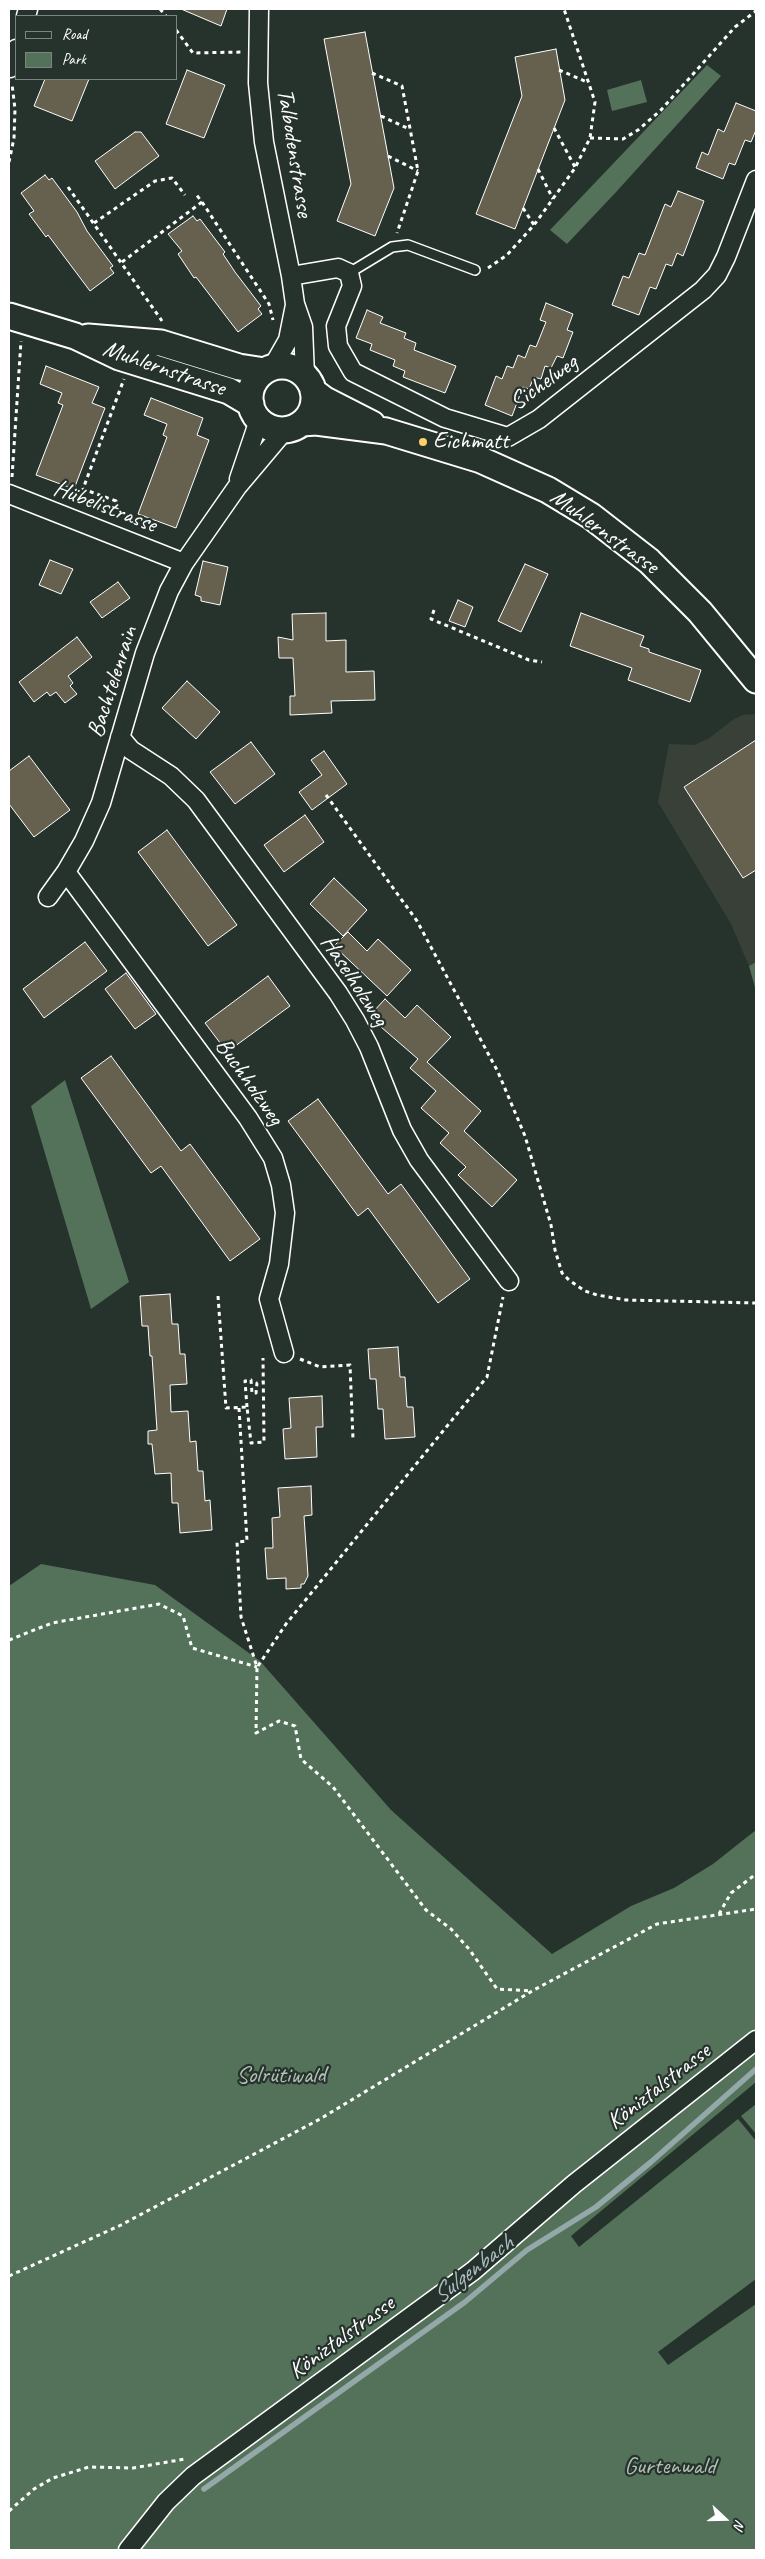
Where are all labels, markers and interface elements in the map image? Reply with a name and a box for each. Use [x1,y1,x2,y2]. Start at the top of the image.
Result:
legend [15,15,178,80]
text: Road [62,25,87,44]
text: Park [62,50,86,69]
street label: Talbodenstrasse [270,87,318,219]
street label: Muhlernstrasse [99,335,229,403]
street label: Sichelweg [505,349,583,417]
place label: Eichmatt [433,428,509,456]
marker: Eichmatt [417,436,429,448]
street label: Hübelistrasse [49,474,161,540]
street label: Muhlernstrasse [544,483,664,581]
street label: Bachtelenrain [82,623,144,741]
street label: Haselholzweg [314,930,394,1032]
street label: Buchholzweg [208,1033,290,1131]
street label: Köniztalstrasse [601,2038,717,2136]
park label: Solrütiwald [236,2062,326,2090]
water label: Sulgenbach [426,2229,520,2311]
street label: Köniztalstrasse [284,2290,400,2386]
park label: Gurtenwald [624,2453,716,2481]
north arrow [700,2494,750,2544]
text: N [730,2517,749,2532]

